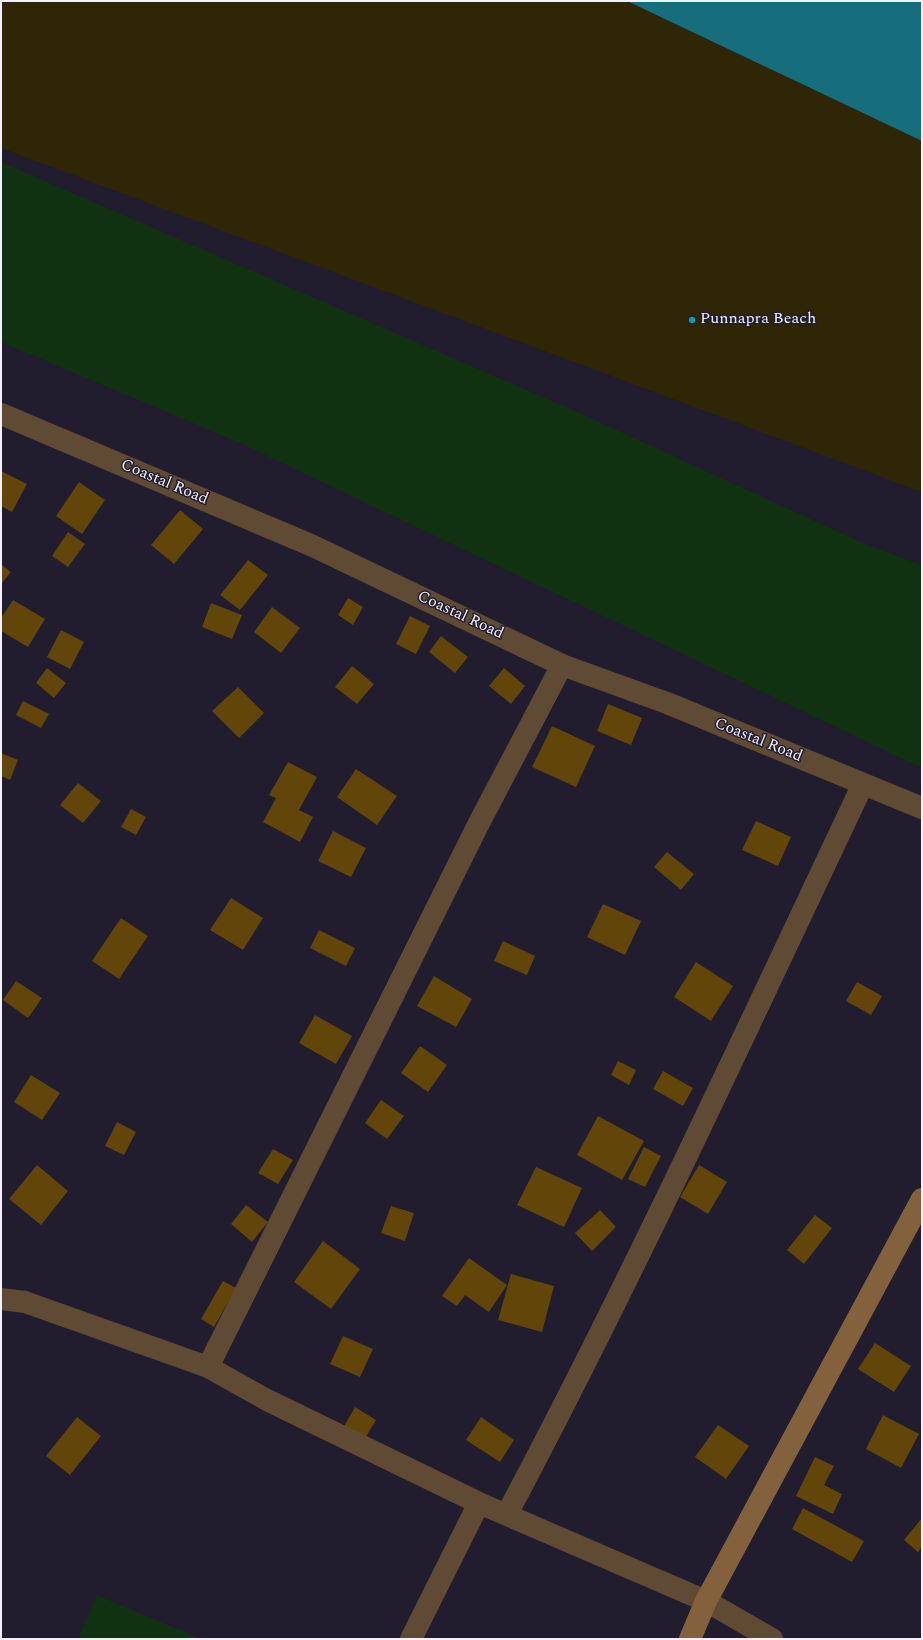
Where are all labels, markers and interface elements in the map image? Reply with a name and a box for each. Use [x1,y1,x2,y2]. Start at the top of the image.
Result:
place label: Punnapra Beach [700,310,816,330]
marker: Punnapra Beach [687,315,697,325]
street label: Coastal Road [117,456,211,510]
street label: Coastal Road [414,588,506,644]
street label: Coastal Road [711,715,805,767]

